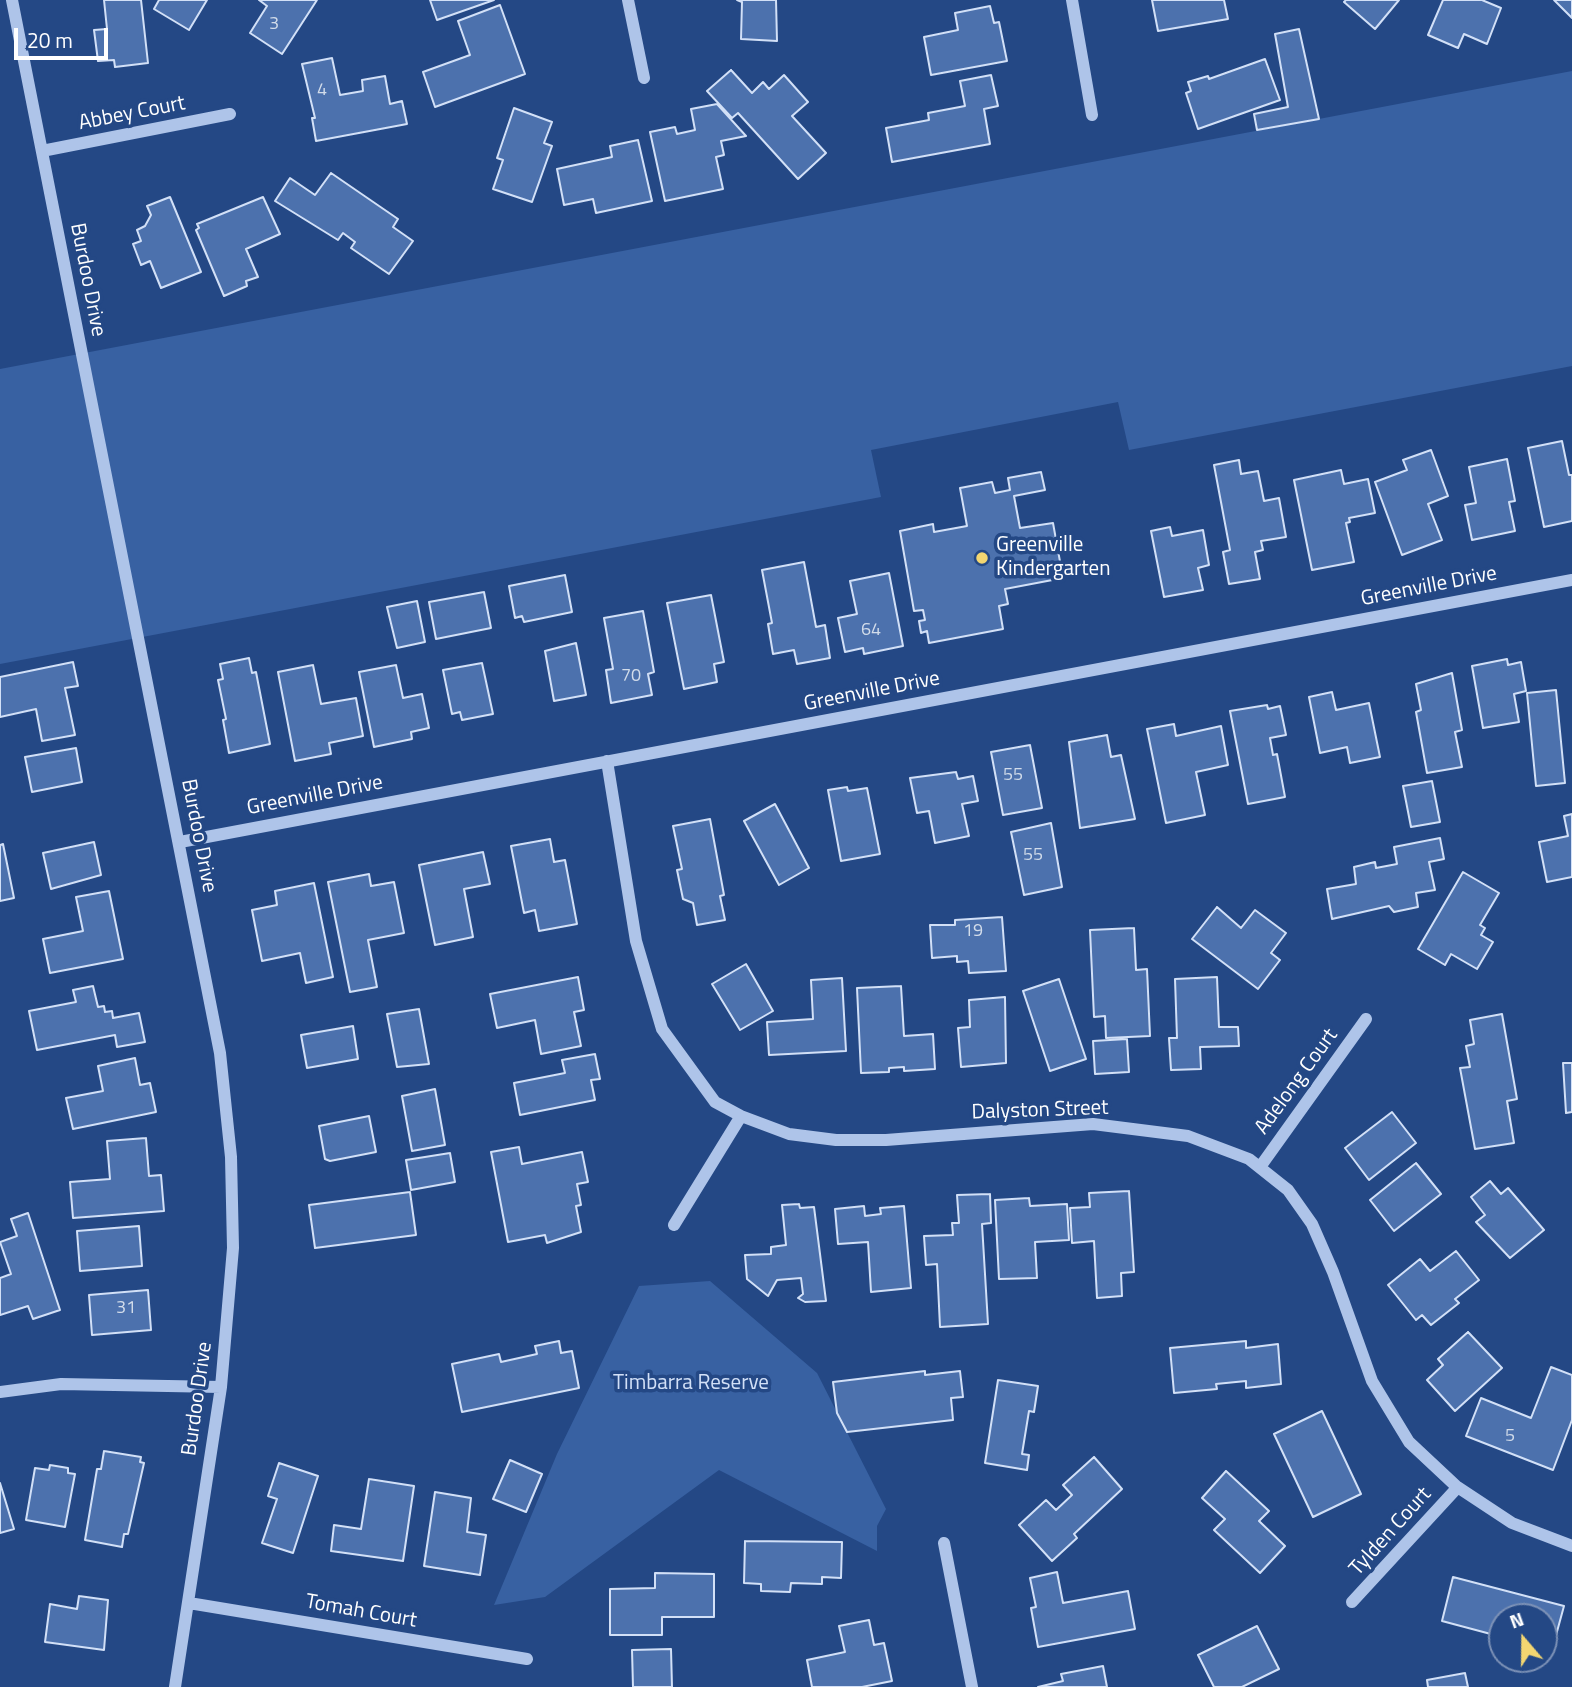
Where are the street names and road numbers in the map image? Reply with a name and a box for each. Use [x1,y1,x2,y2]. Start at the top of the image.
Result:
street label: Abbey Court [77,91,187,137]
street label: Burdoo Drive [64,221,110,339]
street label: Greenville Drive [1359,561,1499,613]
street label: Greenville Drive [802,666,942,718]
street label: Greenville Drive [245,770,385,822]
street label: Burdoo Drive [175,777,221,895]
street label: Adelong Court [1250,1024,1344,1140]
street label: Dalyston Street [971,1096,1109,1126]
street label: Burdoo Drive [178,1340,218,1458]
street label: Tylden Court [1345,1483,1437,1581]
street label: Tomah Court [304,1590,418,1634]

